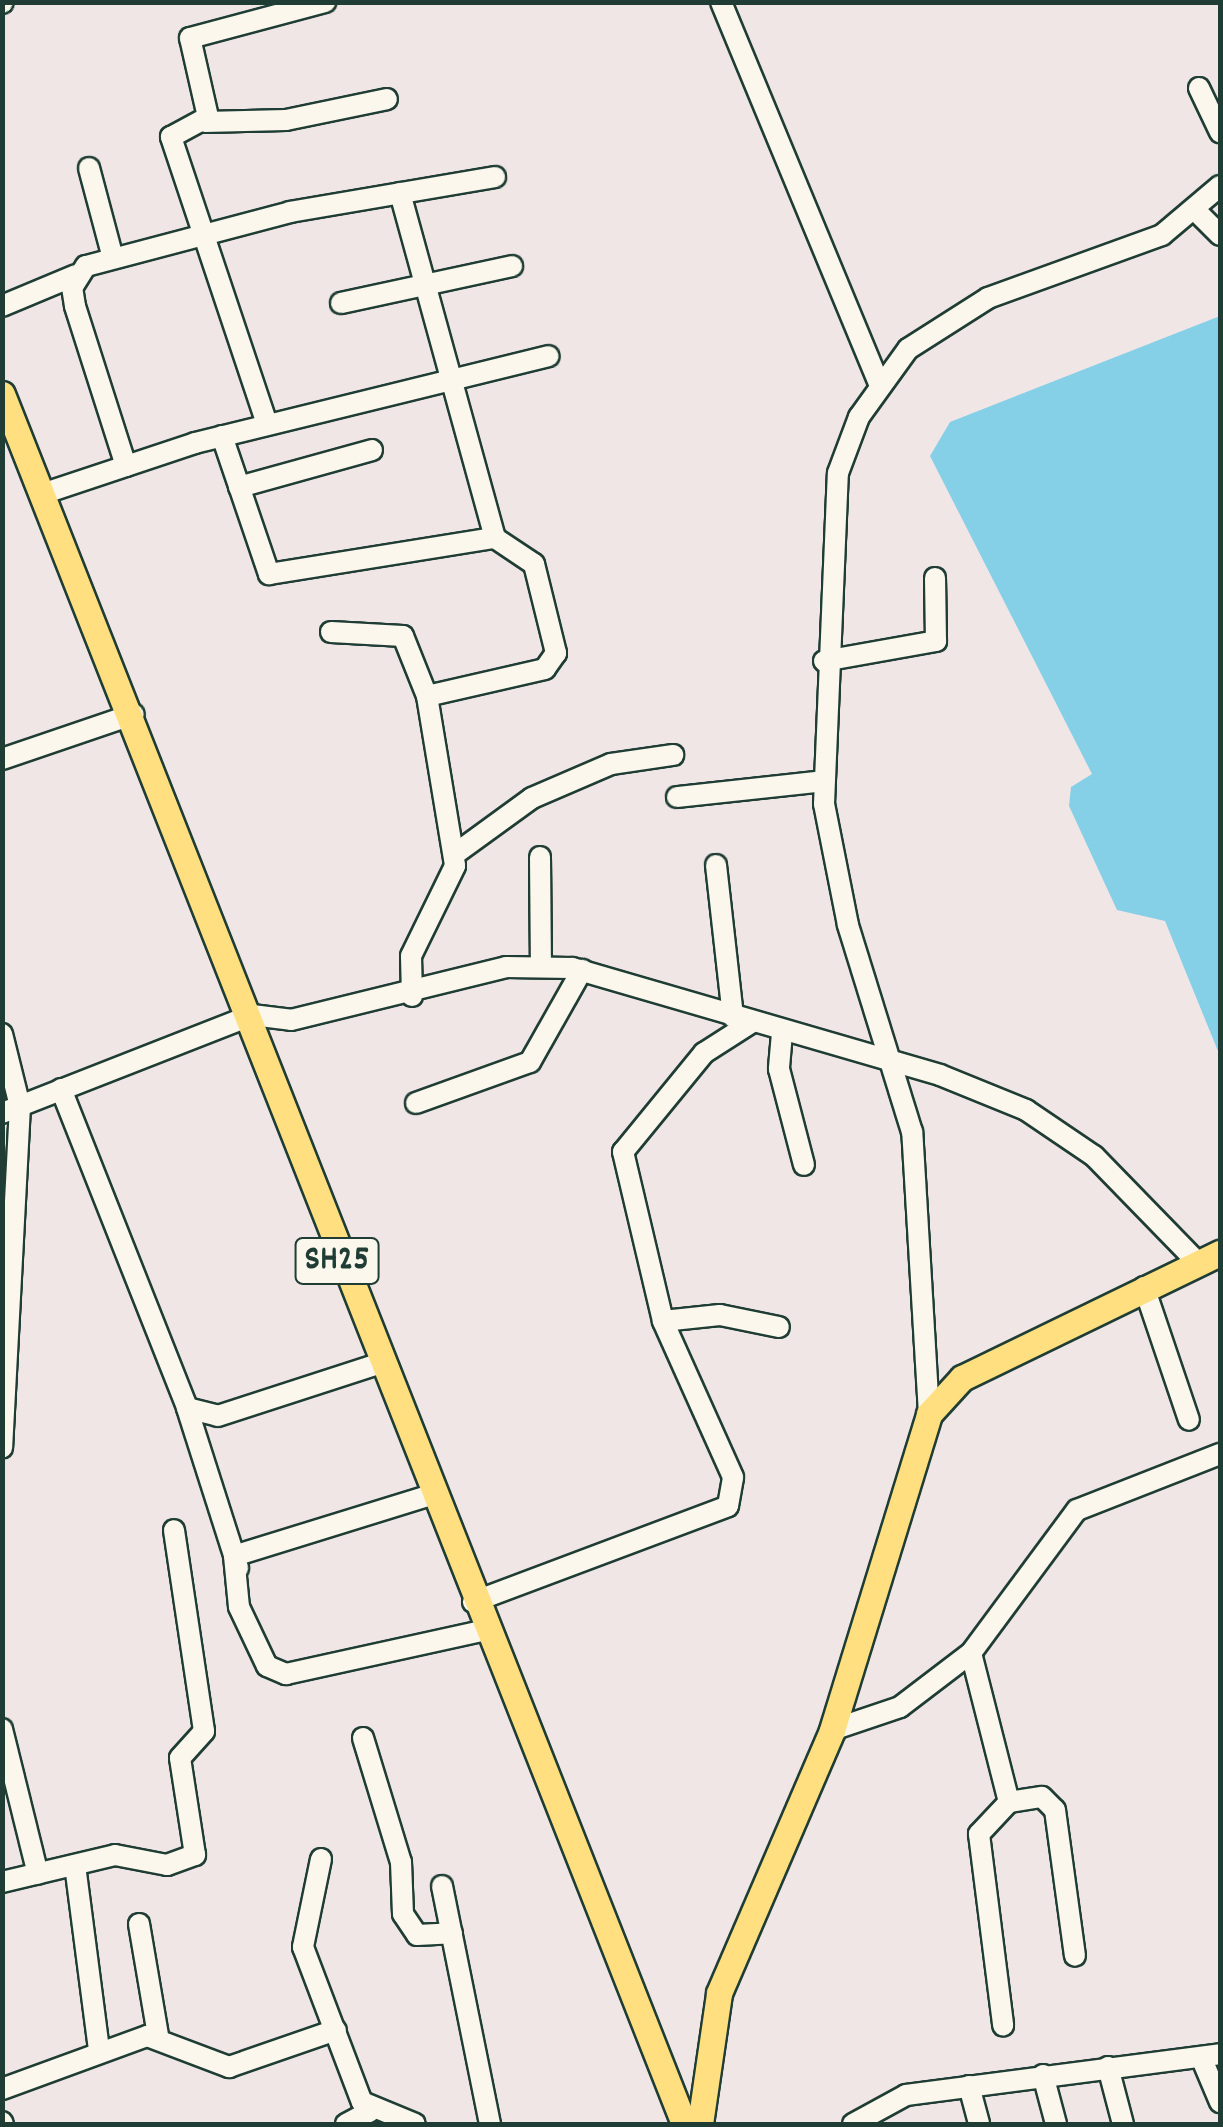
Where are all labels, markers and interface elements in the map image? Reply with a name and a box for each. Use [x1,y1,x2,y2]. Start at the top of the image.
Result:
road number: SH25 [294,1231,380,1291]

